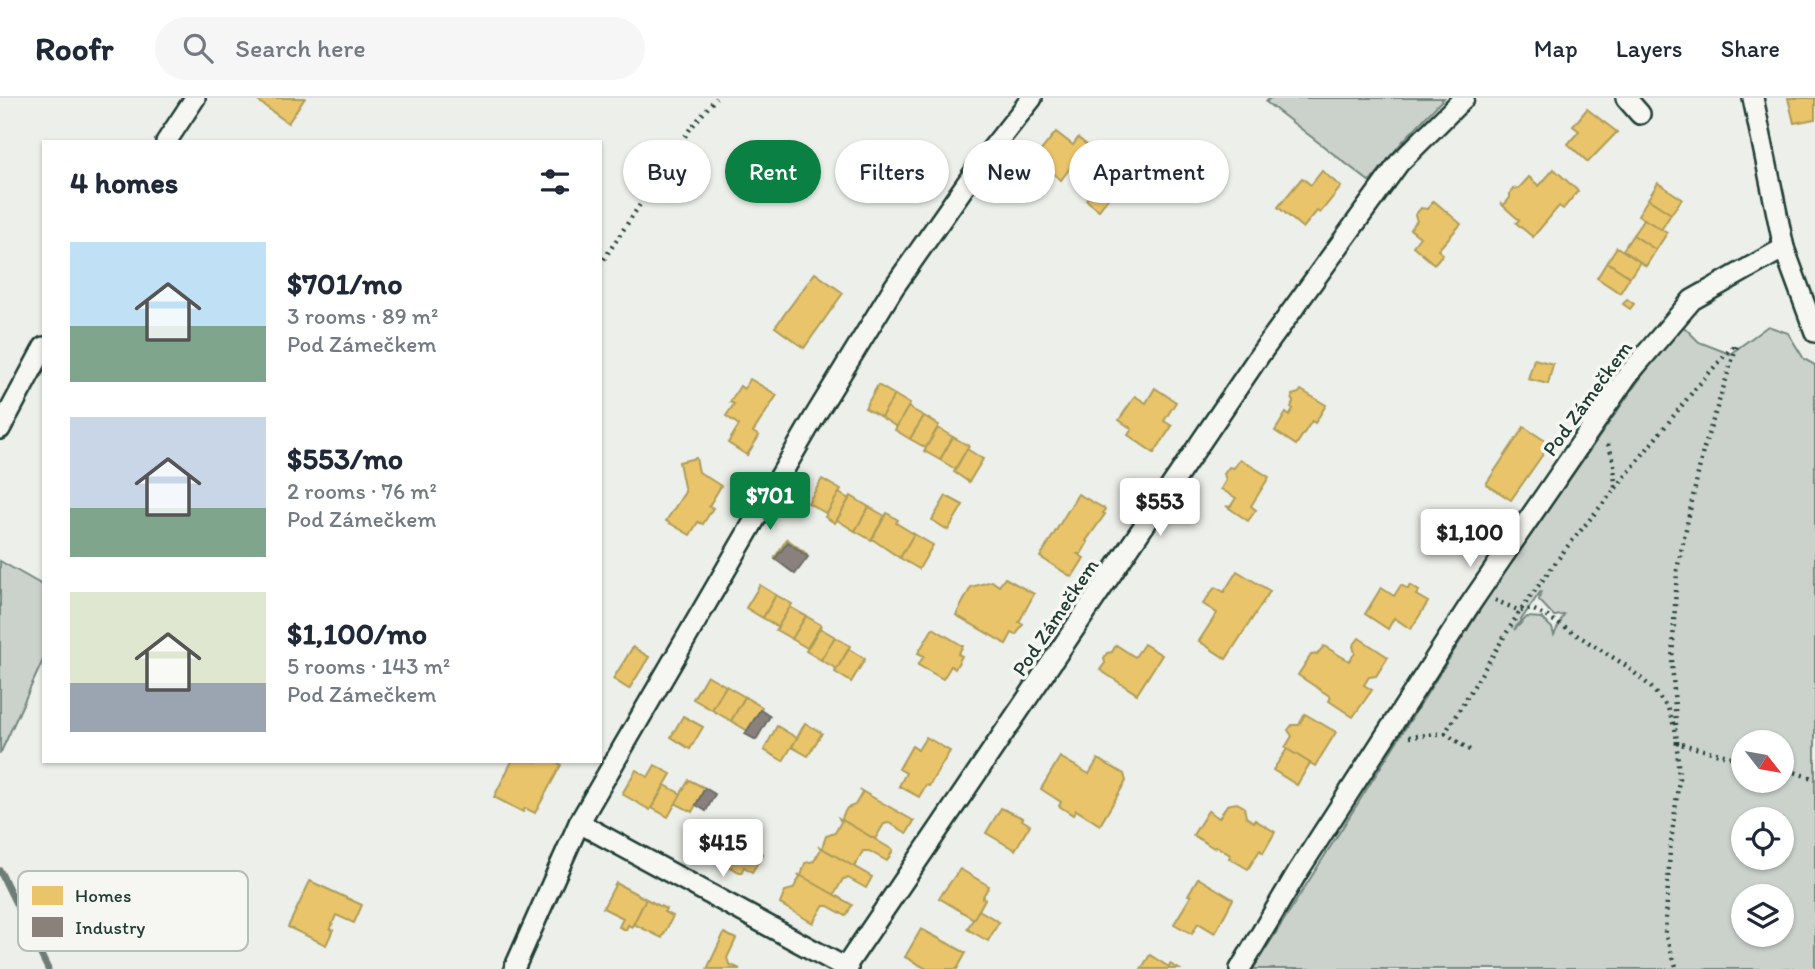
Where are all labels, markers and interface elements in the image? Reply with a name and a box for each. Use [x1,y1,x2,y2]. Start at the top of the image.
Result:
search box [155,17,645,80]
text: Roofr [35,29,113,68]
icon: search [179,29,217,67]
text: Search here [235,32,366,64]
text: Map [1534,34,1578,63]
text: Layers [1616,34,1683,63]
text: Share [1721,34,1780,63]
chip: Buy [623,140,711,203]
chip: Rent [725,140,821,203]
chip: Filters [835,140,949,203]
chip: New [963,140,1055,203]
chip: Apartment [1069,140,1229,203]
icon: filters [536,163,574,201]
text: 4 homes [70,164,178,201]
text: $701/mo [287,265,403,302]
icon: home [126,270,210,354]
text: 3 rooms · 89 m² [287,302,438,330]
text: Pod Zámečkem [287,330,437,358]
street label: Pod Zámečkem [1537,335,1637,461]
text: $553/mo [287,440,403,477]
icon: home [126,445,210,529]
pin: $701 [729,472,811,532]
text: 2 rooms · 76 m² [287,477,437,505]
pin: $553 [1119,478,1201,538]
text: $701 [746,481,794,509]
text: $553 [1136,487,1184,515]
text: Pod Zámečkem [287,505,437,533]
pin: $1,100 [1413,510,1527,569]
text: $1,100 [1437,518,1503,546]
street label: Pod Zámečkem [1006,553,1104,681]
text: $1,100/mo [287,615,427,652]
icon: home [126,620,210,704]
text: 5 rooms · 143 m² [287,652,450,680]
text: Pod Zámečkem [287,680,437,708]
north arrow [1731,730,1794,793]
map controls [1731,730,1794,947]
button: locate [1731,807,1794,870]
pin: $415 [682,820,764,879]
text: $415 [699,828,747,856]
legend [18,871,248,951]
text: Homes [75,884,131,907]
button: layers [1731,884,1794,947]
text: Industry [75,916,145,939]

